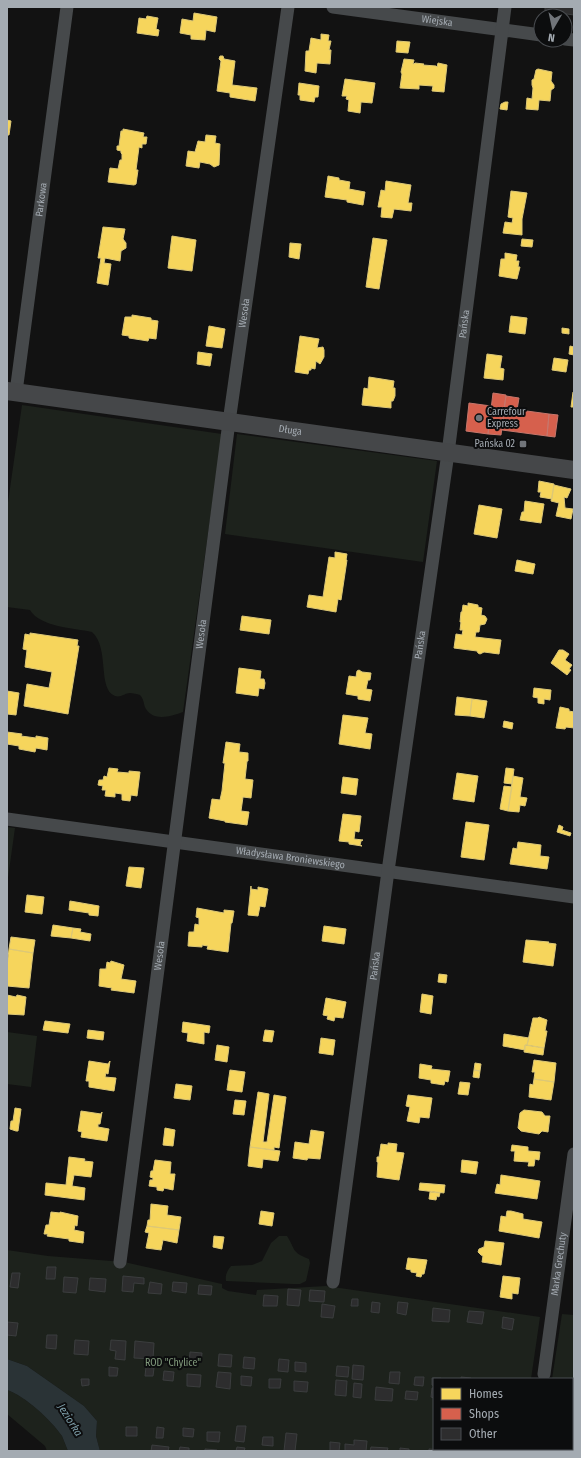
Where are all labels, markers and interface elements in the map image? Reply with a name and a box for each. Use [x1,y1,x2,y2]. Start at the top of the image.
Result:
north arrow [533,8,573,48]
street label: Wiejska [421,13,453,29]
text: N [547,30,556,44]
street label: Parkowa [33,182,50,217]
street label: Wesoła [236,298,253,329]
street label: Pańska [457,309,472,339]
place label: Carrefour Express [487,406,526,430]
marker: Carrefour Express [474,413,484,423]
street label: Długa [278,423,303,438]
place label: Pańska 02 [475,437,516,450]
marker: Pańska 02 [518,439,528,449]
street label: Wesoła [194,619,209,650]
street label: Pańska [412,630,428,660]
street label: Władysława Broniewskiego [235,845,346,871]
street label: Wesoła [152,940,168,971]
street label: Pańska [367,951,383,981]
street label: Marka Grechuty [549,1231,569,1296]
park label: ROD "Chylice" [145,1357,201,1369]
legend [433,1378,573,1450]
text: Homes [469,1387,503,1401]
water label: Jeziorka [54,1400,85,1439]
text: Shops [469,1407,499,1421]
text: Other [469,1427,498,1441]

